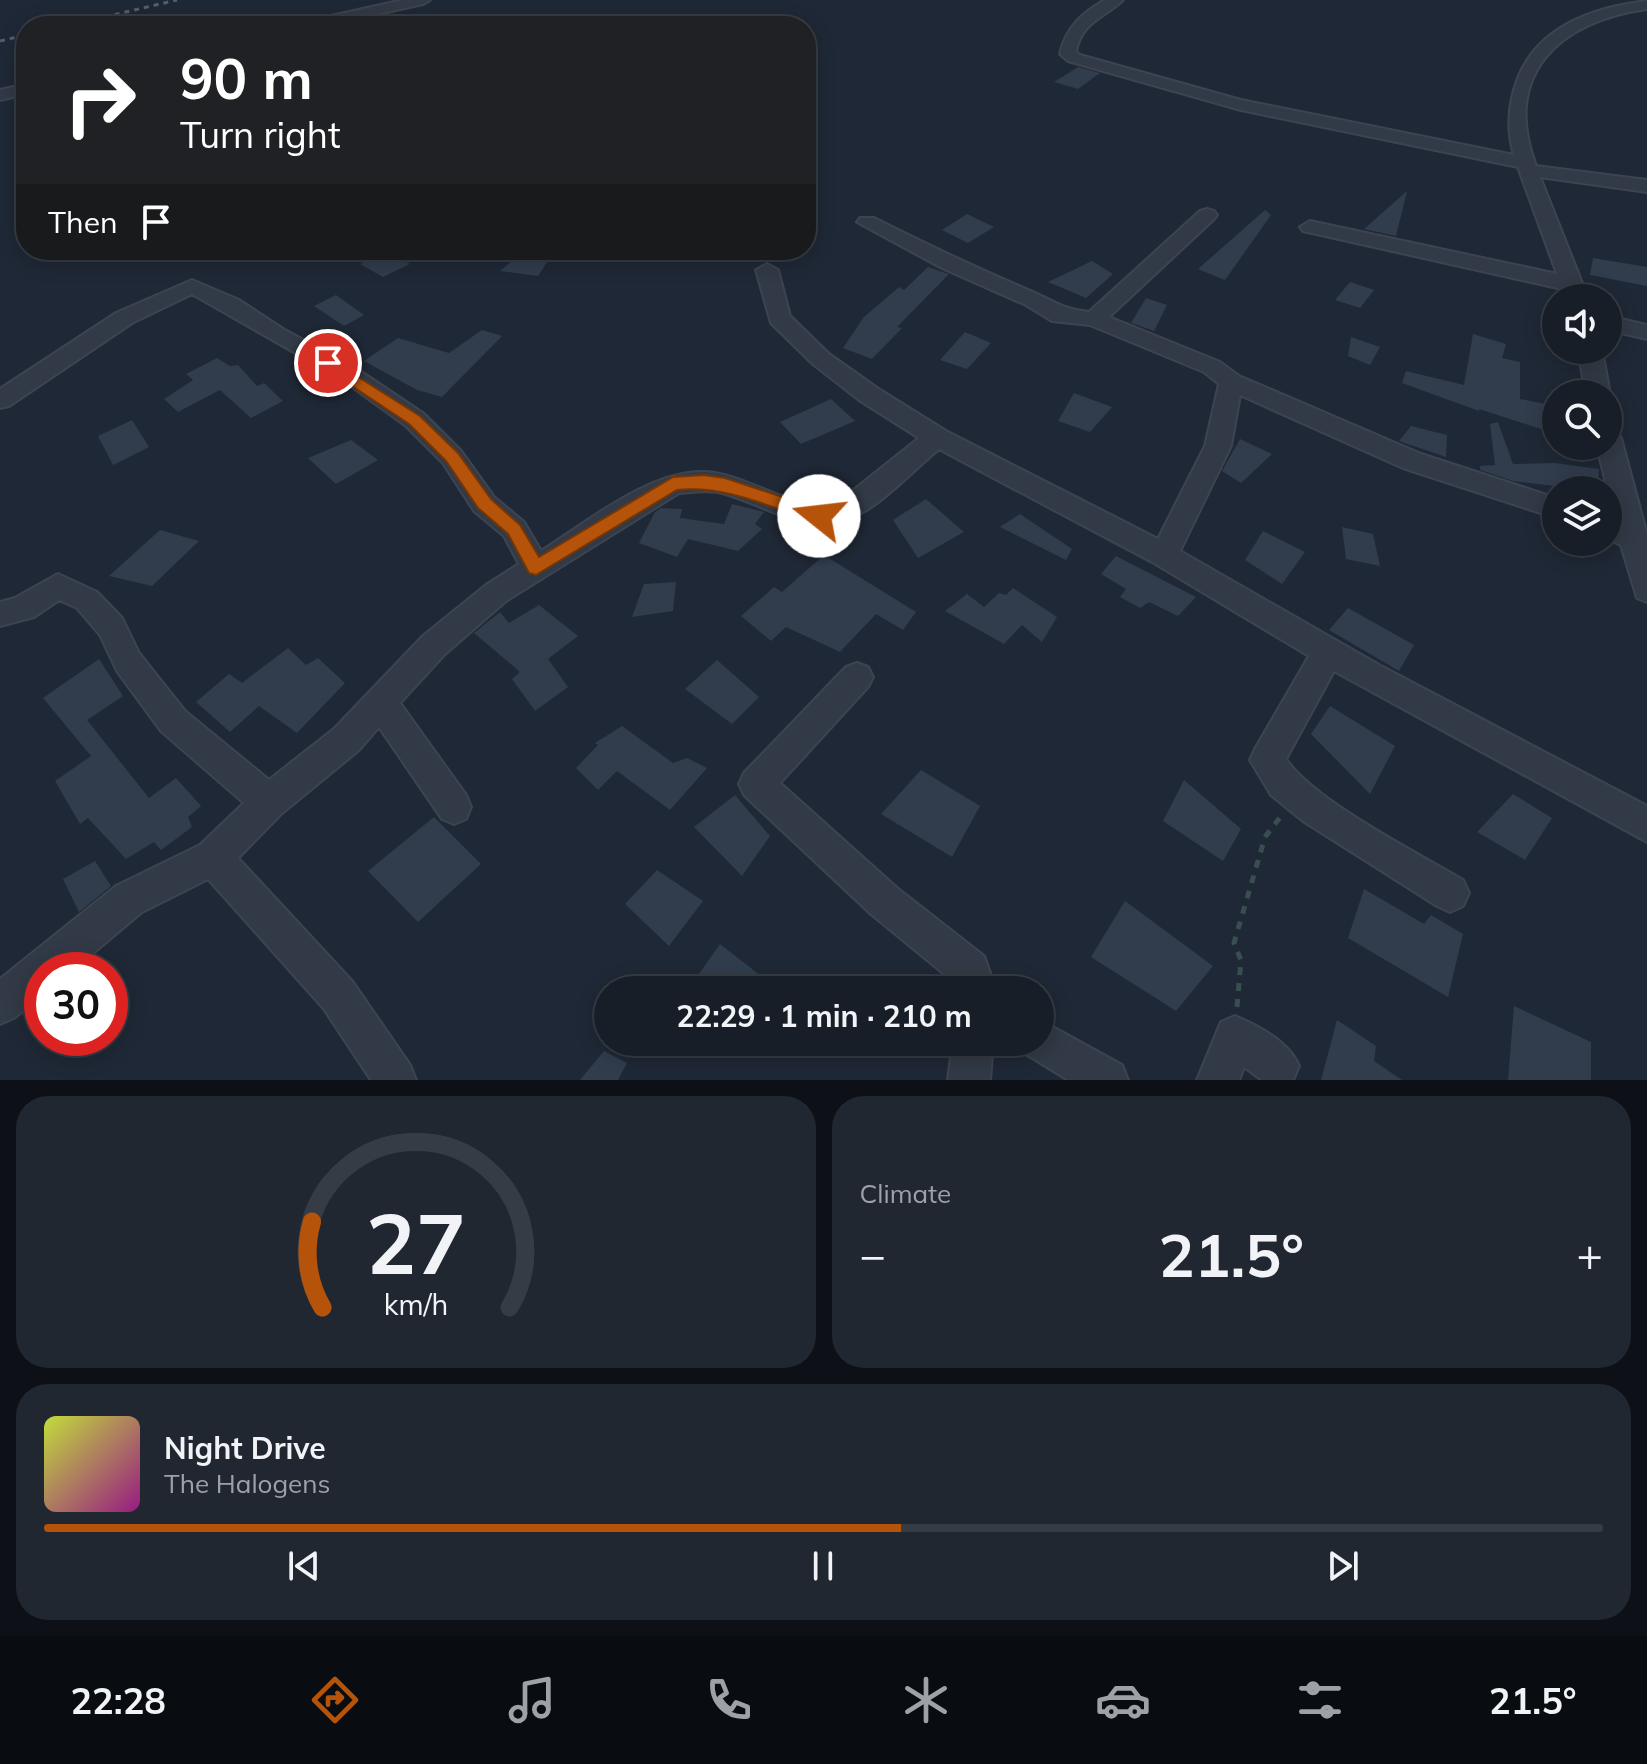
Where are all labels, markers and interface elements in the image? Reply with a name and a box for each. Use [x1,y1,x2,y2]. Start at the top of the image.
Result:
text: 90 m [180,43,313,113]
icon: right [48,48,152,152]
text: Turn right [180,112,341,157]
icon: arrive [134,200,178,244]
text: Then [48,203,118,241]
map controls [1542,284,1622,556]
button: sound [1542,284,1622,364]
pin [294,329,362,397]
icon: arrive [306,341,350,385]
button: search [1542,380,1622,460]
position arrow [777,474,861,558]
button: layers [1542,476,1622,556]
speed limit sign: 30 [24,952,128,1056]
text: 22:29 · 1 min · 210 m [676,997,972,1035]
text: Climate [860,1177,951,1210]
text: 27 [366,1190,466,1295]
text: 21.5° [1158,1217,1304,1292]
text: − [860,1227,886,1282]
text: + [1577,1227,1603,1282]
text: km/h [383,1286,448,1322]
text: Night Drive [164,1429,326,1467]
text: The Halogens [164,1467,330,1500]
icon: previous [282,1544,326,1588]
icon: pause [801,1544,845,1588]
icon: next [1321,1544,1365,1588]
icon: directions [307,1672,363,1728]
icon: music [504,1672,560,1728]
icon: phone [701,1672,757,1728]
icon: climate [898,1672,954,1728]
icon: car [1095,1672,1151,1728]
icon: filters [1292,1672,1348,1728]
text: 22:28 [71,1678,166,1723]
text: 21.5° [1489,1678,1576,1723]

